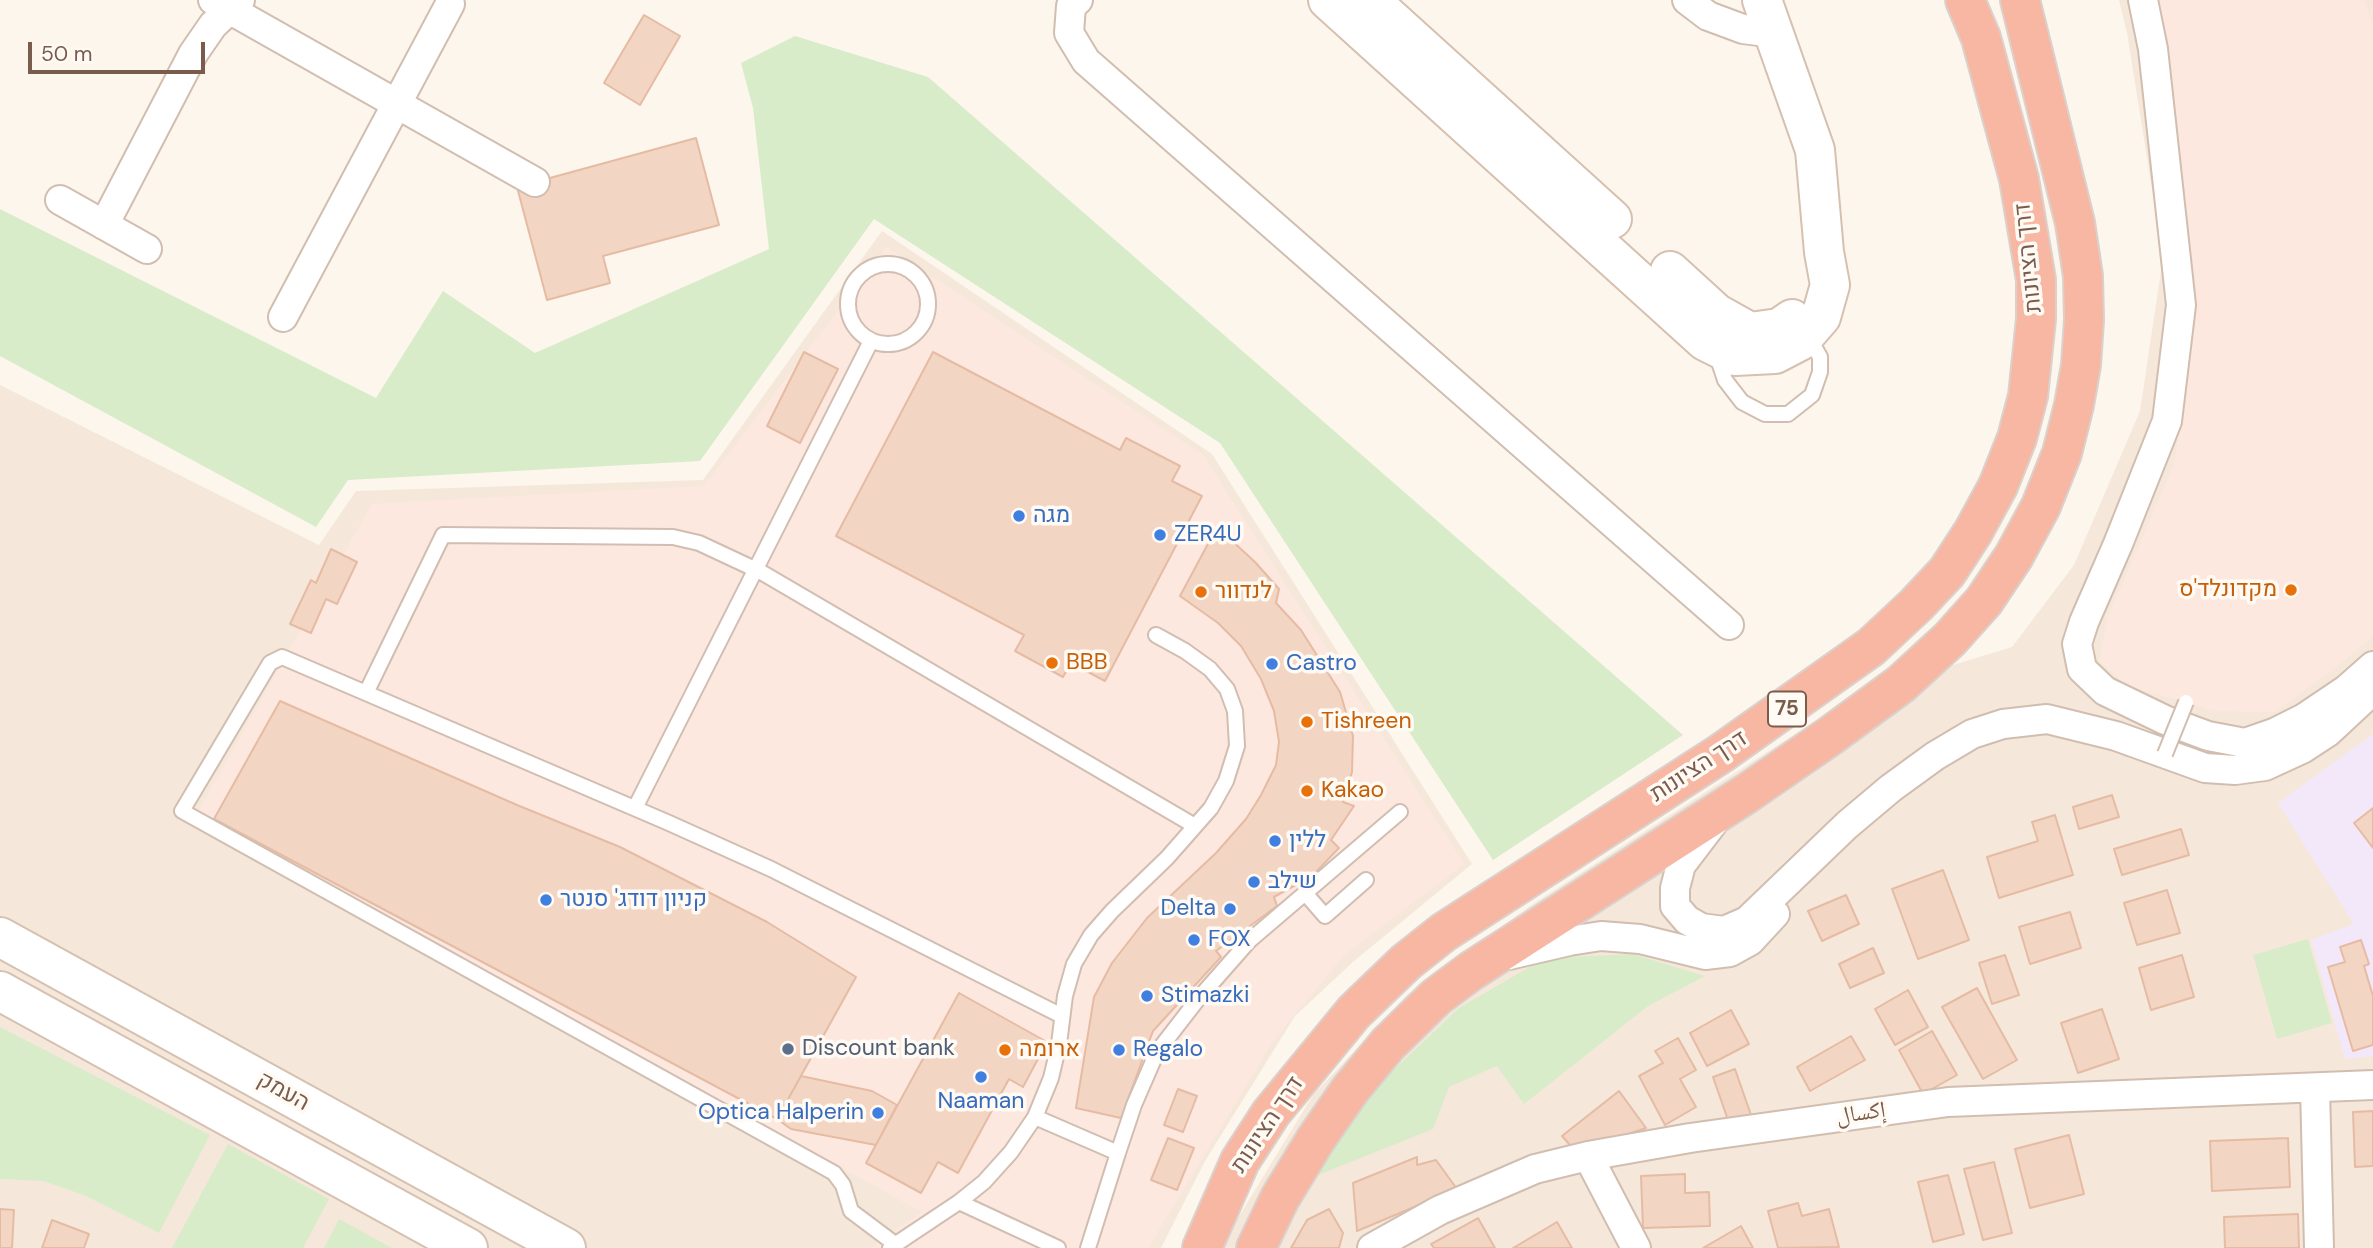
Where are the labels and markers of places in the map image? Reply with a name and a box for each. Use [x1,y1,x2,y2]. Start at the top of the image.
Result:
place label: מגה [1033,502,1070,530]
marker: מגה [1011,508,1027,524]
place label: ZER4U [1174,521,1241,549]
marker: ZER4U [1152,527,1168,543]
place label: מקדונלד'ס [2179,576,2277,604]
place label: לנדוור [1215,578,1272,606]
marker: מקדונלד'ס [2283,582,2299,598]
marker: לנדוור [1193,584,1209,600]
place label: BBB [1066,649,1108,677]
place label: Castro [1286,650,1357,678]
marker: BBB [1044,655,1060,671]
marker: Castro [1264,656,1280,672]
place label: Tishreen [1321,708,1412,736]
marker: Tishreen [1299,714,1315,730]
place label: Kakao [1321,777,1384,805]
marker: Kakao [1299,783,1315,799]
place label: ללין [1289,827,1326,855]
marker: ללין [1267,833,1283,849]
place label: שילב [1268,868,1317,896]
marker: שילב [1246,874,1262,890]
place label: קניון דודג' סנטר [560,886,707,914]
marker: קניון דודג' סנטר [538,892,554,908]
place label: Delta [1160,895,1216,923]
marker: Delta [1222,901,1238,917]
place label: FOX [1208,926,1251,954]
marker: FOX [1186,932,1202,948]
place label: Stimazki [1161,982,1250,1010]
marker: Stimazki [1139,988,1155,1004]
place label: Discount bank [802,1035,955,1063]
place label: ארומה [1019,1036,1080,1064]
place label: Regalo [1133,1036,1203,1064]
marker: Discount bank [780,1041,796,1057]
marker: ארומה [997,1042,1013,1058]
marker: Regalo [1111,1042,1127,1058]
marker: Naaman [973,1069,989,1085]
place label: Naaman [937,1088,1025,1116]
place label: Optica Halperin [698,1099,864,1127]
marker: Optica Halperin [870,1105,886,1121]

